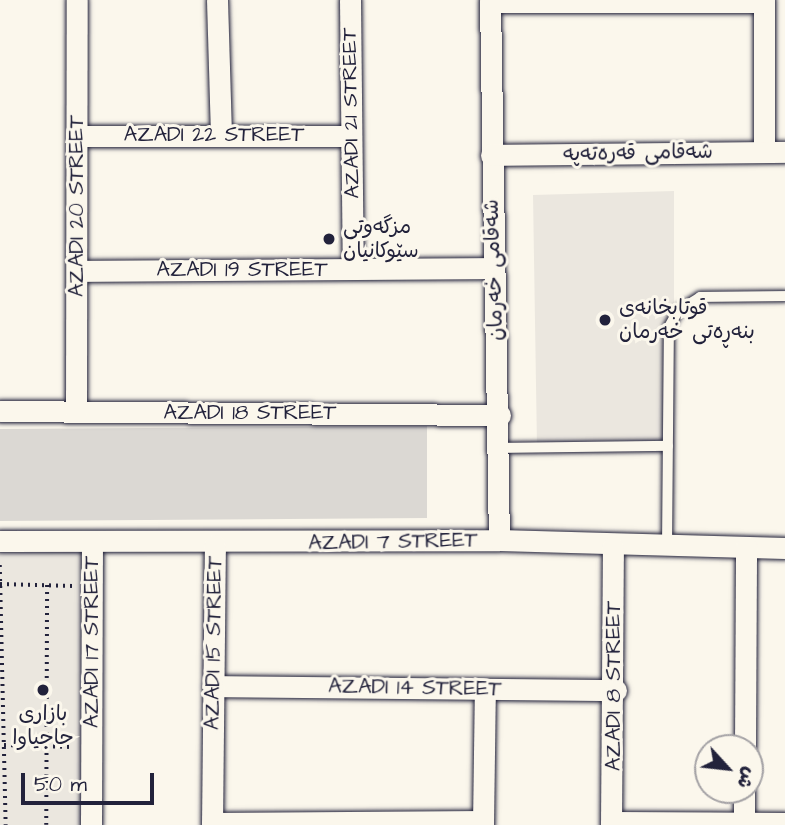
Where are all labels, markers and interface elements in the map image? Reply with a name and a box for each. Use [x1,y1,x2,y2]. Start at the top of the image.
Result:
street label: AZADI 21 STREET [337,27,365,199]
street label: AZADI 20 STREET [64,115,90,297]
street label: AZADI 22 STREET [124,122,304,148]
street label: شەقامی قەرەتەپە [563,139,713,167]
street label: شەقامی خەرمان [479,199,509,341]
place label: مزگەوتی سێوکانیان [343,214,419,264]
marker: مزگەوتی سێوکانیان [321,231,337,247]
street label: AZADI 19 STREET [156,257,328,283]
place label: قوتابخانەی بنەڕەتی خەرمان [619,295,755,345]
marker: قوتابخانەی بنەڕەتی خەرمان [597,312,613,328]
street label: AZADI 18 STREET [164,400,336,426]
street label: AZADI 7 STREET [308,528,478,556]
street label: AZADI 17 STREET [79,556,105,728]
street label: AZADI 15 STREET [200,556,228,730]
street label: AZADI 8 STREET [601,601,627,771]
street label: AZADI 14 STREET [328,674,502,702]
marker: بازاری حاجیاوا [35,682,51,698]
place label: بازاری حاجیاوا [12,701,74,751]
north arrow [694,734,764,804]
scale bar [24,758,158,802]
text: ش [730,762,763,793]
text: 50 m [34,770,87,799]

